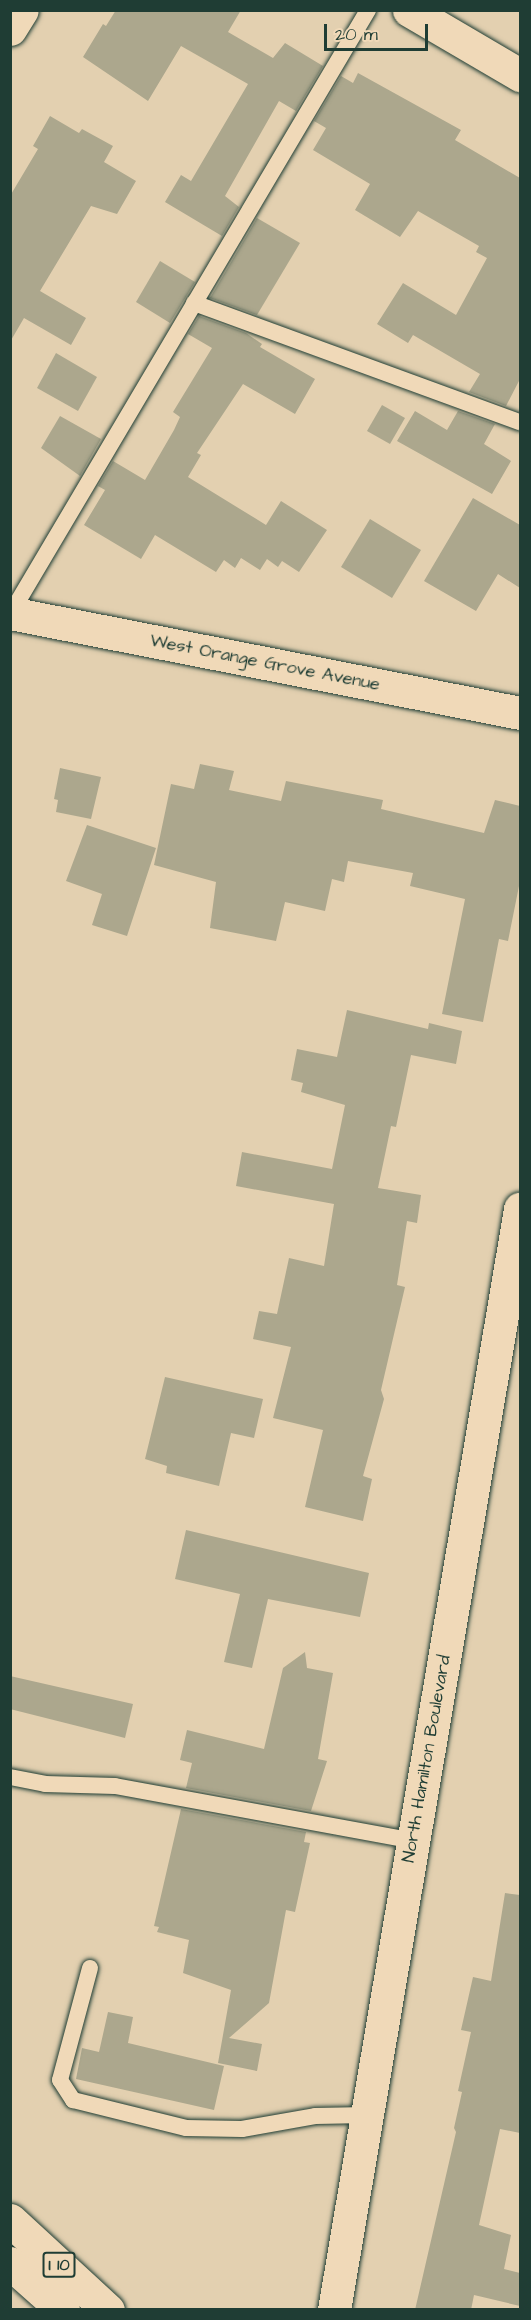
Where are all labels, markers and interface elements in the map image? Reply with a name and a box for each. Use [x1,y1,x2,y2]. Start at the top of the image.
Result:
scale bar [327,12,430,50]
text: 20 m [335,22,378,47]
street label: West Orange Grove Avenue [148,630,382,696]
street label: North Hamilton Boulevard [398,1654,456,1864]
road number: I 10 [42,2252,76,2278]

